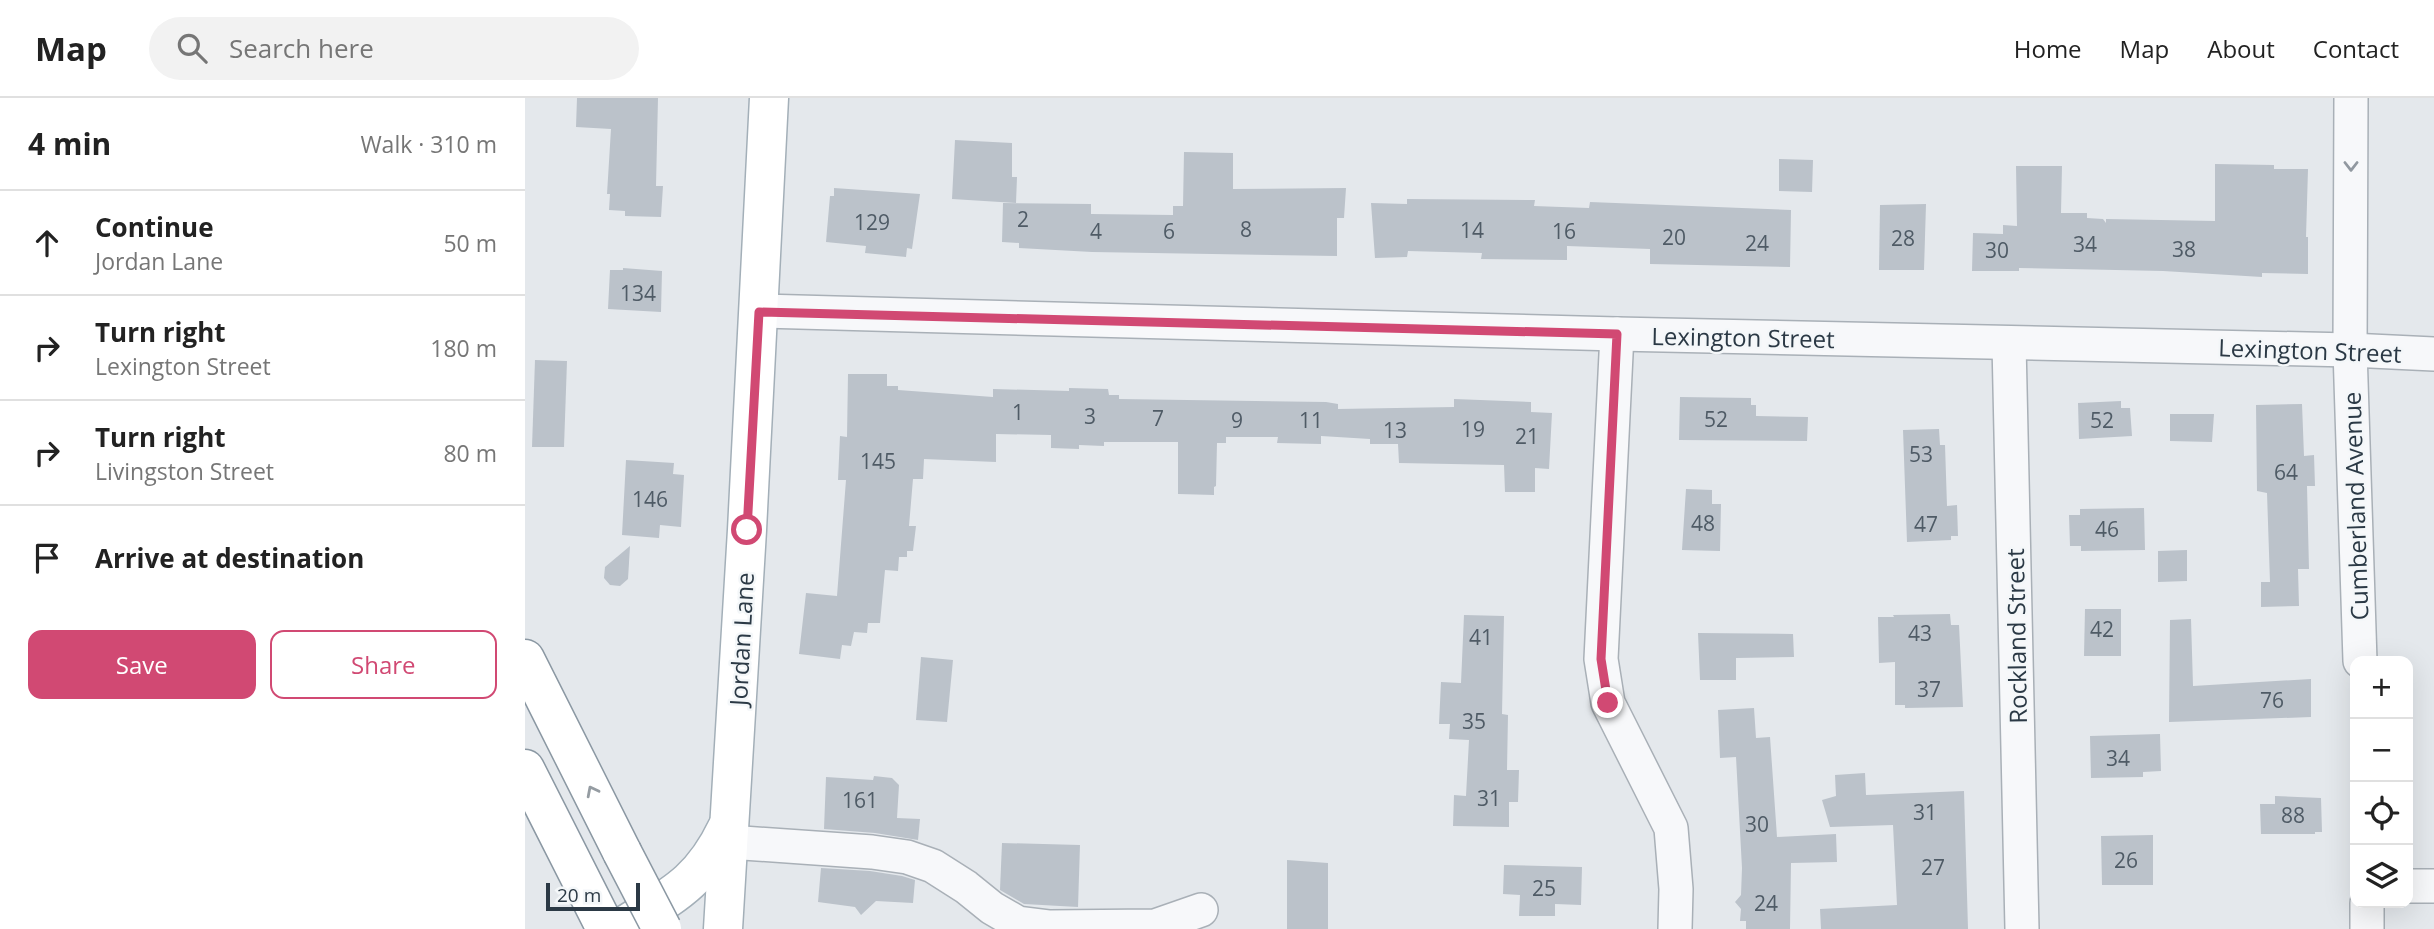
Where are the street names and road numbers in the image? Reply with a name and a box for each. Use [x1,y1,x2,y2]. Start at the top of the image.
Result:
street label: Lexington Street [1651,319,1835,355]
street label: Lexington Street [2218,330,2402,370]
street label: Cumberland Avenue [2335,391,2375,621]
street label: Rockland Street [1998,548,2034,724]
street label: Jordan Lane [721,571,761,709]

